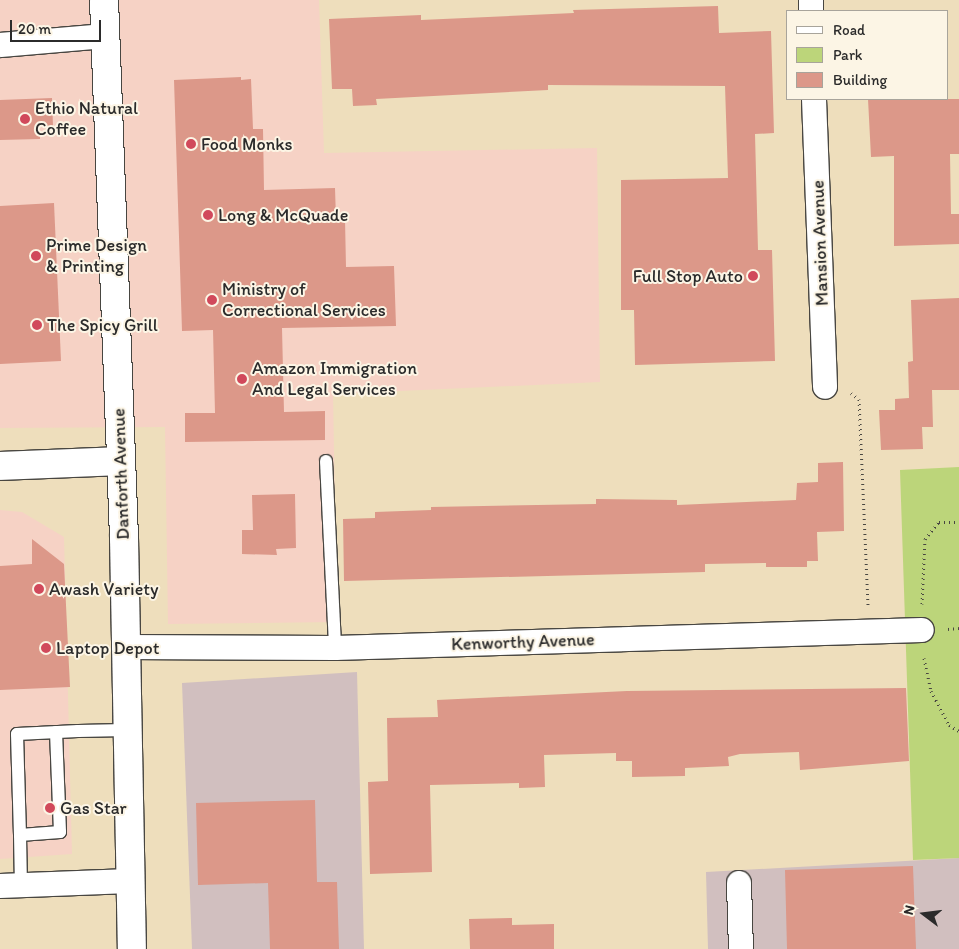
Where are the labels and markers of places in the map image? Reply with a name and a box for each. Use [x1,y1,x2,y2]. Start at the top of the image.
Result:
place label: Ethio Natural Coffee [35,98,138,140]
marker: Ethio Natural Coffee [19,113,31,125]
place label: Food Monks [201,133,293,155]
marker: Food Monks [185,138,197,150]
place label: Long & McQuade [218,204,348,226]
marker: Long & McQuade [202,209,214,221]
place label: Prime Design & Printing [46,235,148,278]
marker: Prime Design & Printing [30,250,42,262]
place label: Full Stop Auto [633,265,743,287]
marker: Full Stop Auto [747,270,759,282]
place label: Ministry of Correctional Services [222,279,386,322]
marker: Ministry of Correctional Services [206,294,218,306]
place label: The Spicy Grill [47,314,159,336]
marker: The Spicy Grill [31,319,43,331]
place label: Amazon Immigration And Legal Services [252,358,417,400]
marker: Amazon Immigration And Legal Services [236,373,248,385]
place label: Awash Variety [49,578,158,600]
marker: Awash Variety [33,583,45,595]
place label: Laptop Depot [56,637,159,659]
marker: Laptop Depot [40,642,52,654]
place label: Gas Star [60,797,127,819]
marker: Gas Star [44,802,56,814]

